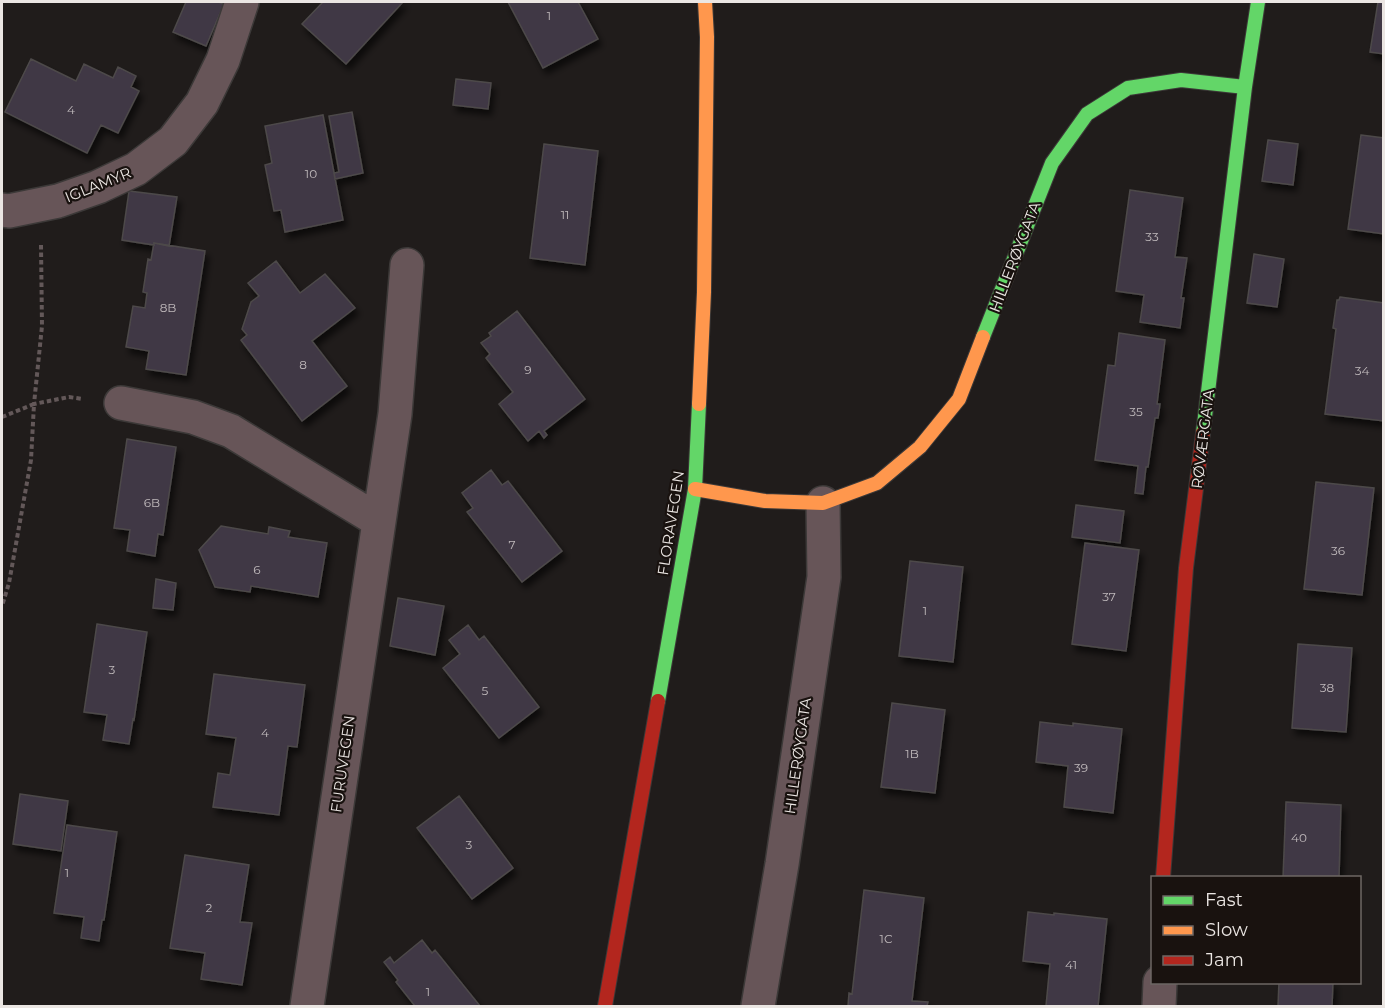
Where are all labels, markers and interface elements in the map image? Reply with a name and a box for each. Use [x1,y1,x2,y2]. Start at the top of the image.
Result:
house number: 1 [547,8,551,23]
house number: 4 [67,102,75,117]
street label: IGLAMYR [62,163,134,206]
house number: 10 [305,166,317,181]
street label: HILLERØYGATA [985,199,1044,315]
house number: 11 [561,207,569,222]
house number: 33 [1145,229,1159,244]
house number: 8B [160,300,176,315]
house number: 8 [299,357,307,372]
house number: 9 [524,362,532,377]
house number: 34 [1355,363,1369,378]
street label: RØVÆRGATA [1187,388,1218,490]
house number: 35 [1129,404,1143,419]
street label: FLORAVEGEN [653,469,688,577]
house number: 6B [144,495,160,510]
house number: 7 [508,537,516,552]
house number: 36 [1331,543,1345,558]
house number: 6 [253,562,261,577]
house number: 37 [1102,589,1116,604]
house number: 1 [923,603,927,618]
house number: 3 [109,662,116,677]
house number: 38 [1320,680,1335,695]
house number: 5 [482,683,489,698]
street label: HILLERØYGATA [780,696,815,815]
street label: FURUVEGEN [326,714,359,814]
house number: 4 [261,725,269,740]
house number: 1B [905,746,919,761]
house number: 39 [1074,760,1088,775]
house number: 40 [1291,830,1307,845]
house number: 3 [466,837,473,852]
house number: 1 [65,865,69,880]
legend [1151,876,1361,984]
text: Fast [1205,889,1243,911]
house number: 2 [206,900,213,915]
text: Slow [1205,919,1248,941]
house number: 1C [880,931,893,946]
text: Jam [1204,949,1244,971]
house number: 41 [1065,957,1077,972]
house number: 1 [426,984,430,999]

